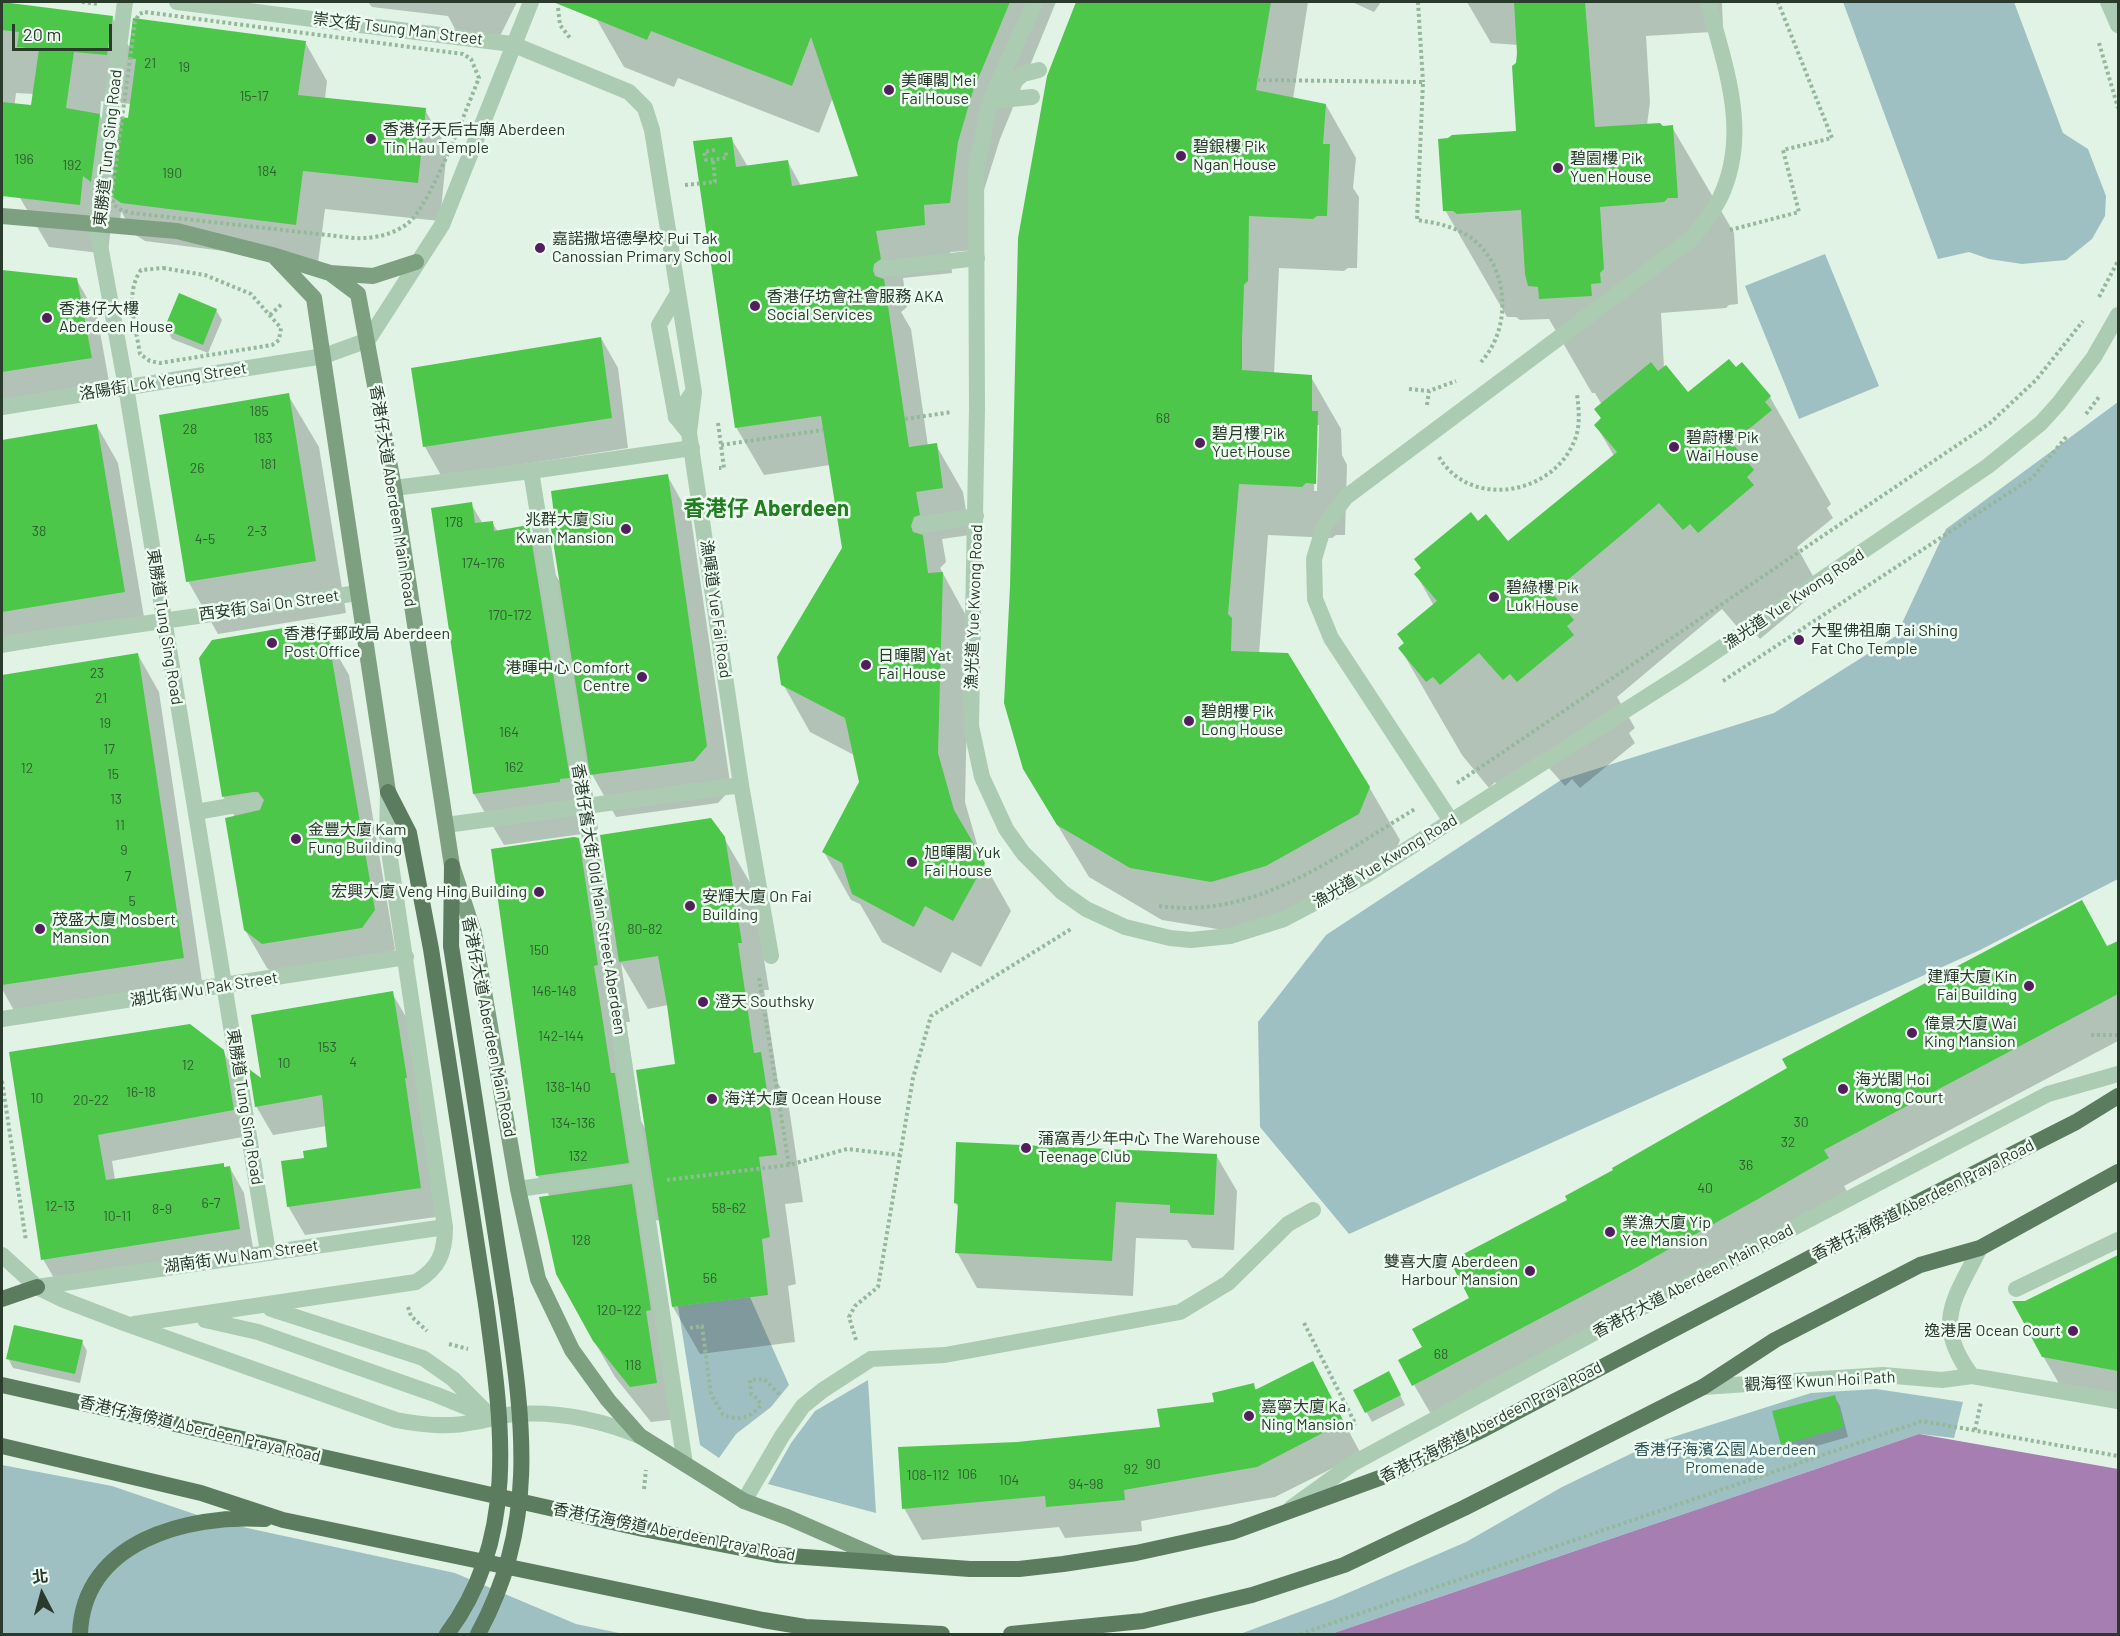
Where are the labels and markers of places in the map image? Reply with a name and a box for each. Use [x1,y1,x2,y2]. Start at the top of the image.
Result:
place label: 美暉閣 Mei Fai House [901,71,976,109]
marker: 美暉閣 Mei Fai House [882,83,896,97]
place label: 香港仔天后古廟 Aberdeen Tin Hau Temple [383,120,565,158]
marker: 香港仔天后古廟 Aberdeen Tin Hau Temple [364,132,378,146]
place label: 碧銀樓 Pik Ngan House [1193,137,1276,175]
marker: 碧銀樓 Pik Ngan House [1174,149,1188,163]
place label: 碧園樓 Pik Yuen House [1570,149,1652,187]
marker: 碧園樓 Pik Yuen House [1551,161,1565,175]
place label: 嘉諾撒培德學校 Pui Tak Canossian Primary School [552,229,731,267]
marker: 嘉諾撒培德學校 Pui Tak Canossian Primary School [533,241,547,255]
place label: 香港仔坊會社會服務 AKA Social Services [767,287,944,325]
place label: 香港仔大樓 Aberdeen House [59,299,173,337]
marker: 香港仔坊會社會服務 AKA Social Services [748,299,762,313]
marker: 香港仔大樓 Aberdeen House [40,311,54,325]
place label: 碧月樓 Pik Yuet House [1212,424,1291,462]
place label: 碧蔚樓 Pik Wai House [1686,428,1759,466]
marker: 碧月樓 Pik Yuet House [1193,436,1207,450]
marker: 碧蔚樓 Pik Wai House [1667,440,1681,454]
place label: 兆群大廈 Siu Kwan Mansion [516,510,614,548]
marker: 兆群大廈 Siu Kwan Mansion [619,522,633,536]
place label: 碧綠樓 Pik Luk House [1506,578,1579,616]
marker: 碧綠樓 Pik Luk House [1487,590,1501,604]
place label: 大聖佛祖廟 Tai Shing Fat Cho Temple [1811,621,1958,659]
place label: 香港仔郵政局 Aberdeen Post Office [284,624,450,662]
marker: 大聖佛祖廟 Tai Shing Fat Cho Temple [1792,633,1806,647]
marker: 香港仔郵政局 Aberdeen Post Office [265,636,279,650]
place label: 日暉閣 Yat Fai House [878,646,951,684]
place label: 港暉中心 Comfort Centre [506,658,630,696]
marker: 日暉閣 Yat Fai House [859,658,873,672]
marker: 港暉中心 Comfort Centre [635,670,649,684]
place label: 碧朗樓 Pik Long House [1201,702,1283,740]
marker: 碧朗樓 Pik Long House [1182,714,1196,728]
place label: 金豐大廈 Kam Fung Building [308,820,406,858]
marker: 金豐大廈 Kam Fung Building [289,832,303,846]
place label: 旭暉閣 Yuk Fai House [924,843,1000,881]
marker: 旭暉閣 Yuk Fai House [905,855,919,869]
place label: 宏興大廈 Veng Hing Building [331,882,527,902]
marker: 宏興大廈 Veng Hing Building [532,885,546,899]
place label: 安輝大廈 On Fai Building [702,887,812,925]
marker: 安輝大廈 On Fai Building [683,899,697,913]
place label: 茂盛大廈 Mosbert Mansion [52,910,176,948]
marker: 茂盛大廈 Mosbert Mansion [33,922,47,936]
place label: 建輝大廈 Kin Fai Building [1927,967,2017,1005]
marker: 建輝大廈 Kin Fai Building [2022,979,2036,993]
place label: 澄天 Southsky [715,992,814,1012]
marker: 澄天 Southsky [696,995,710,1009]
place label: 偉景大廈 Wai King Mansion [1924,1014,2017,1052]
marker: 偉景大廈 Wai King Mansion [1905,1026,1919,1040]
place label: 海光閣 Hoi Kwong Court [1855,1070,1944,1108]
marker: 海光閣 Hoi Kwong Court [1836,1082,1850,1096]
place label: 海洋大廈 Ocean House [724,1089,882,1109]
marker: 海洋大廈 Ocean House [705,1092,719,1106]
place label: 蒲窩青少年中心 The Warehouse Teenage Club [1038,1129,1260,1167]
marker: 蒲窩青少年中心 The Warehouse Teenage Club [1019,1141,1033,1155]
place label: 業漁大廈 Yip Yee Mansion [1622,1213,1711,1251]
marker: 業漁大廈 Yip Yee Mansion [1603,1225,1617,1239]
place label: 雙喜大廈 Aberdeen Harbour Mansion [1384,1252,1518,1290]
marker: 雙喜大廈 Aberdeen Harbour Mansion [1523,1264,1537,1278]
place label: 逸港居 Ocean Court [1924,1321,2061,1341]
marker: 逸港居 Ocean Court [2066,1324,2080,1338]
place label: 嘉寧大廈 Ka Ning Mansion [1261,1397,1354,1435]
marker: 嘉寧大廈 Ka Ning Mansion [1242,1409,1256,1423]

